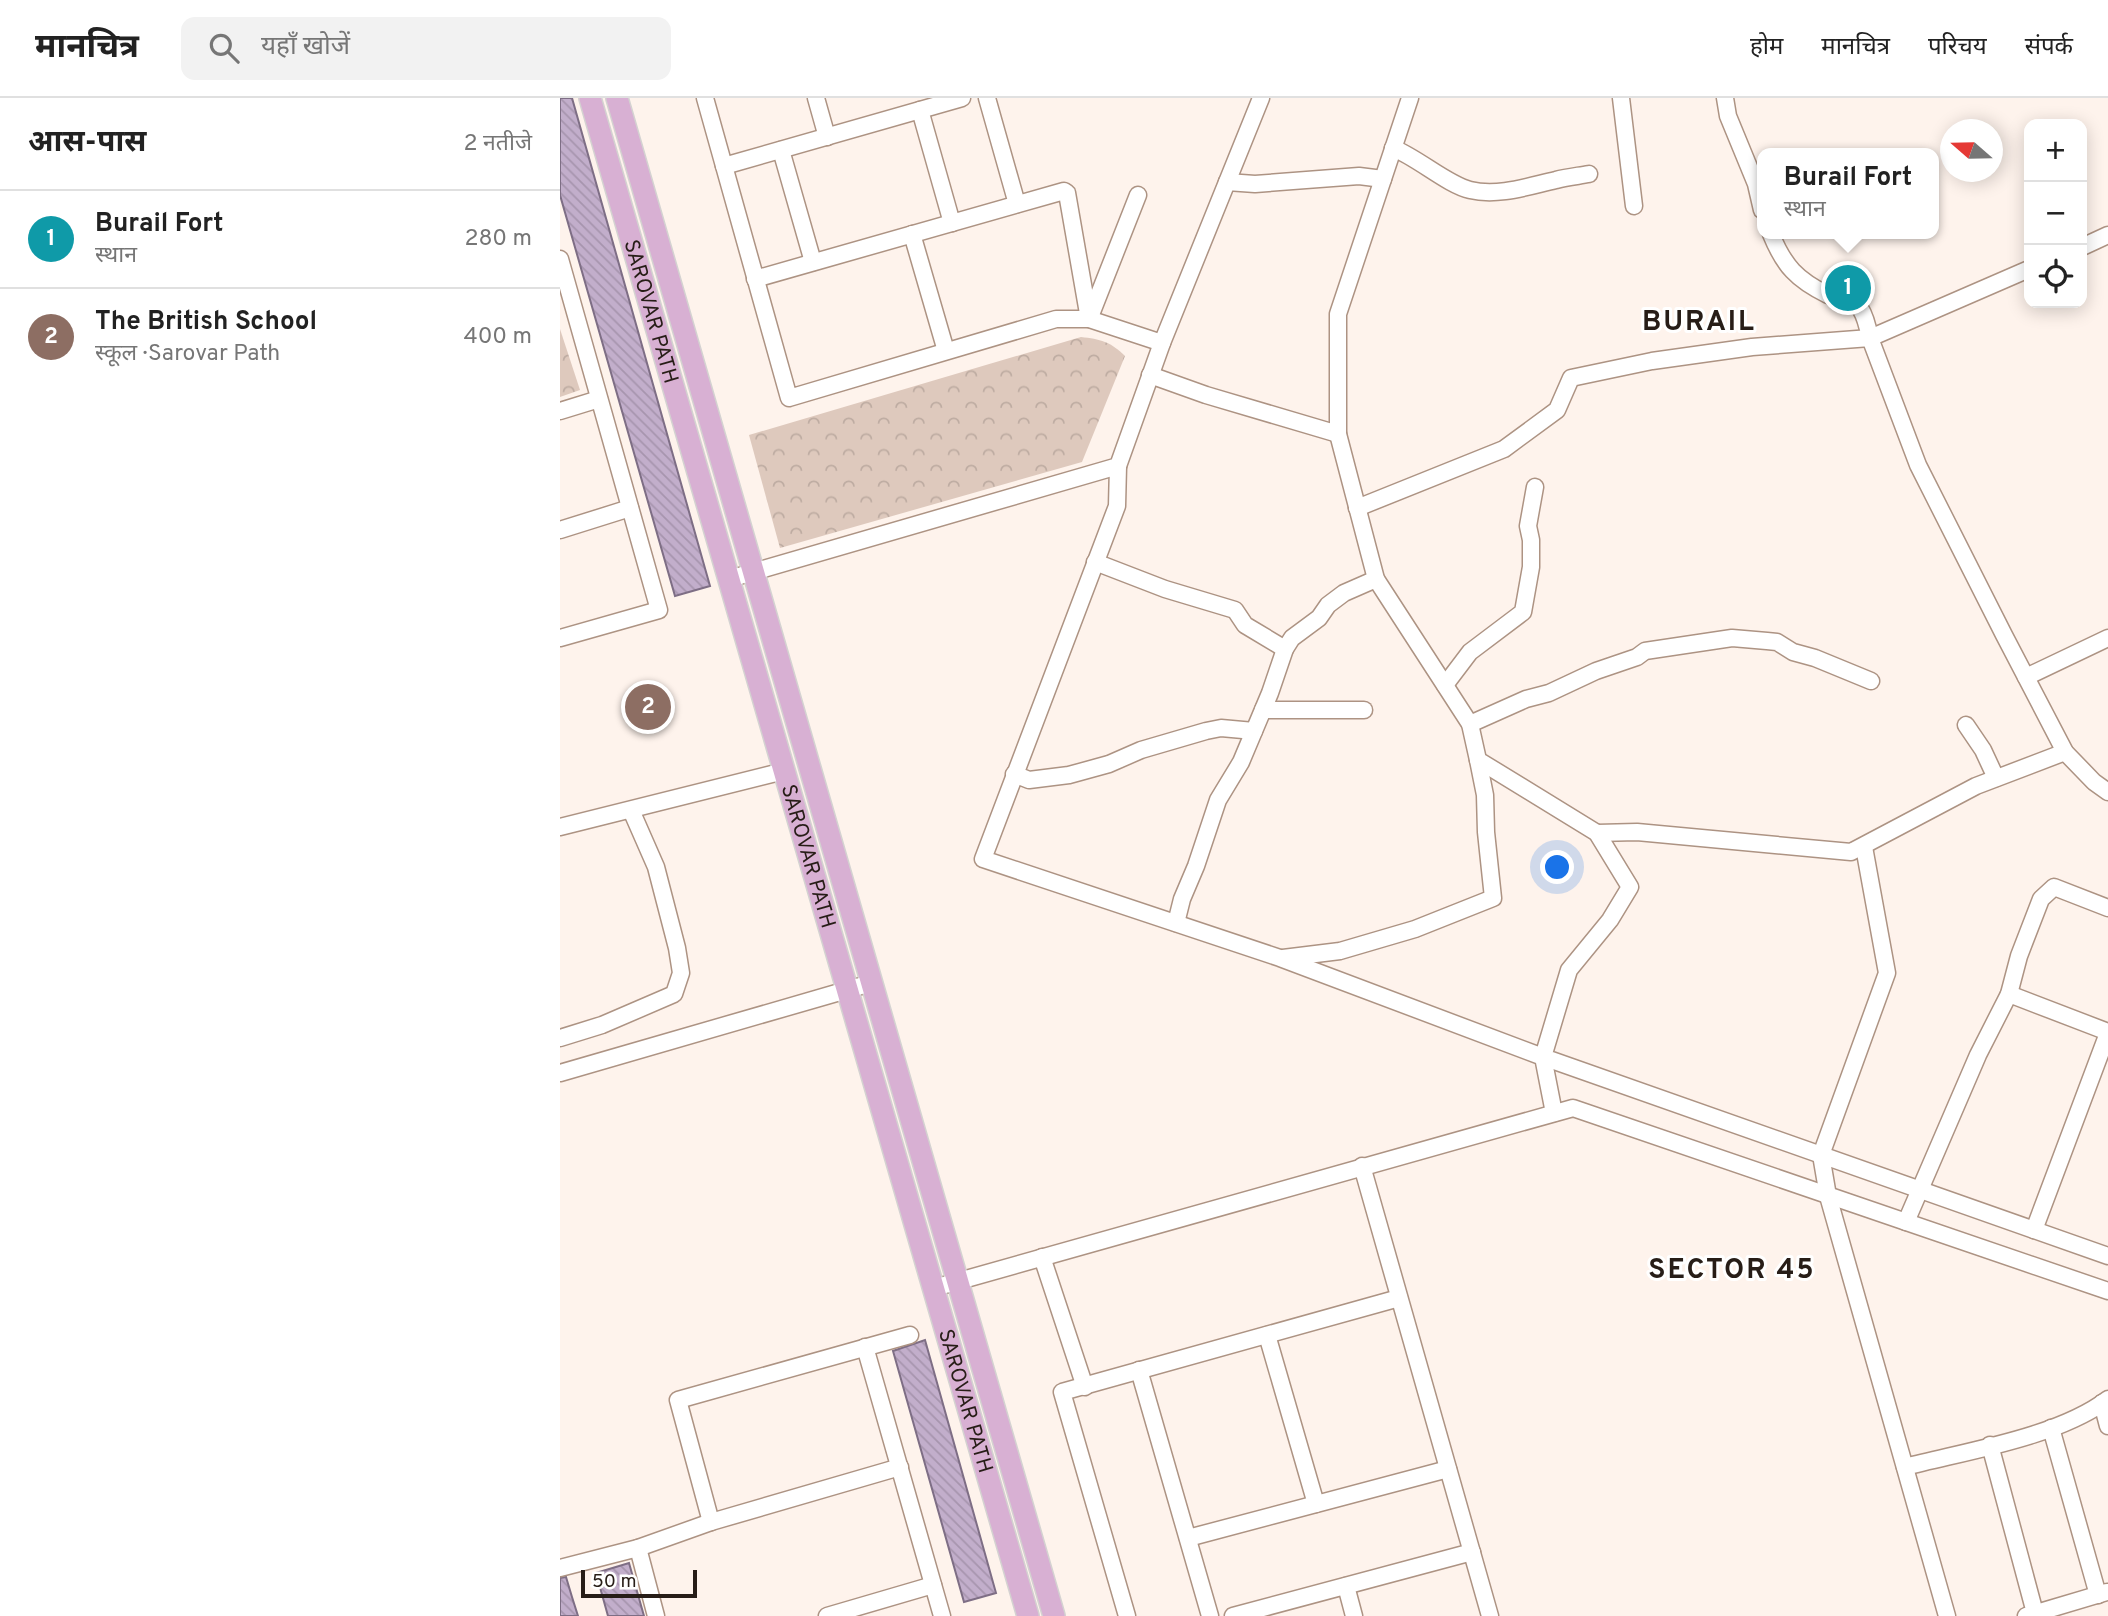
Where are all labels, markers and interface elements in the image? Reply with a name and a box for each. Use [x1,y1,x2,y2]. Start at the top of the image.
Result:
search box [181,17,671,80]
text: मानचित्र [35,28,139,70]
icon: search [205,29,243,67]
text: यहाँ खोजें [261,31,350,64]
text: होम [1750,33,1783,63]
text: मानचित्र [1821,33,1890,63]
text: परिचय [1928,33,1987,63]
text: संपर्क [2025,33,2073,63]
north arrow [1940,119,2003,182]
map controls [2024,119,2087,308]
button: + [2024,119,2087,182]
text: आस-पास [28,125,146,162]
text: 2 नतीजे [464,130,532,159]
popup [1757,148,1939,239]
text: Burail Fort [1784,162,1912,195]
button: − [2024,182,2087,245]
text: स्थान [1784,196,1826,225]
text: Burail Fort [95,208,223,241]
text: 1 [46,225,56,254]
text: 280 m [464,225,532,254]
street label: SAROVAR PATH [617,237,684,387]
text: स्थान [95,242,137,271]
button: locate [2024,245,2087,308]
pin: 1 [1825,262,1871,314]
district label: BURAIL [1642,305,1756,341]
text: The British School [95,306,317,339]
text: 2 [44,323,58,352]
text: 400 m [463,323,532,352]
text: स्कूल · Sarovar Path [95,340,280,369]
pin: 2 [625,681,671,733]
street label: SAROVAR PATH [774,781,841,932]
your location [1540,850,1574,884]
district label: SECTOR 45 [1648,1253,1816,1289]
street label: SAROVAR PATH [931,1326,998,1476]
scale bar [581,1567,696,1599]
text: 50 m [592,1570,637,1594]

